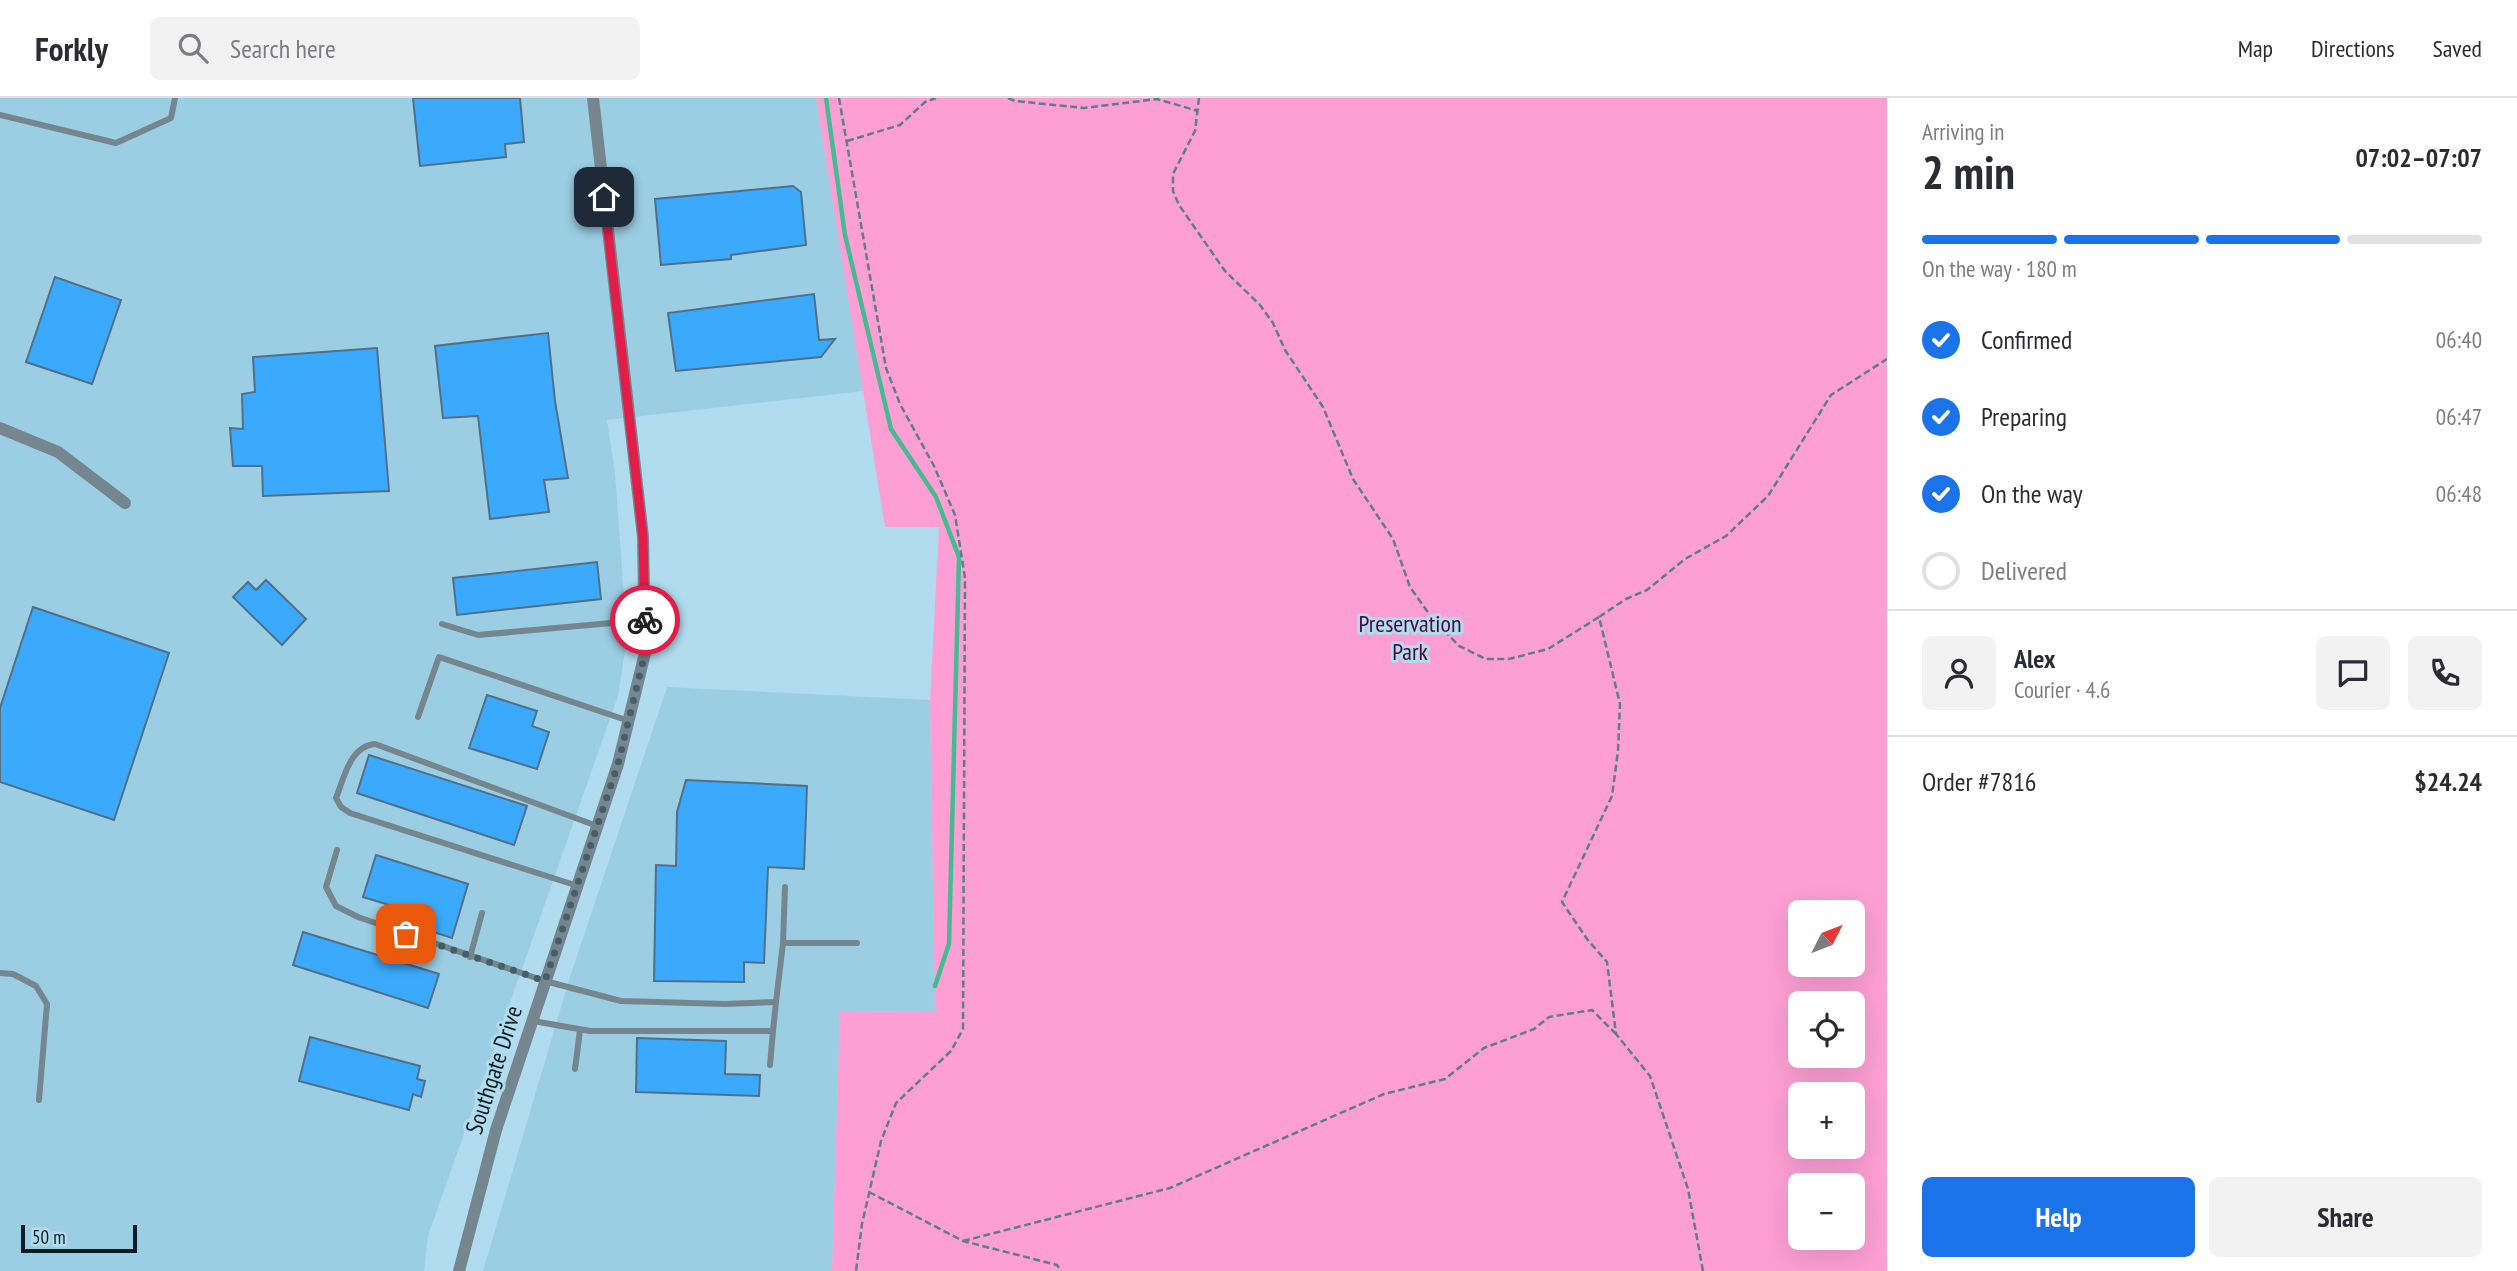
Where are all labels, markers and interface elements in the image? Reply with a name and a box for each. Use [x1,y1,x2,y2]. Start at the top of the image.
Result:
search box [150,17,640,80]
text: Forkly [35,27,108,70]
icon: search [174,29,212,67]
text: Search here [230,32,336,65]
text: Map [2238,33,2273,64]
text: Directions [2311,33,2395,64]
text: Saved [2433,33,2482,64]
text: Arriving in [1922,117,2004,146]
text: 07:02–07:07 [2355,141,2482,174]
text: 2 min [1922,142,2015,202]
pin [574,167,634,227]
icon: home [585,178,623,216]
text: On the way · 180 m [1922,254,2077,283]
icon: check [1922,321,1960,359]
text: Confirmed [1981,323,2072,356]
text: 06:40 [2436,325,2482,354]
icon: check [1922,398,1960,436]
text: Preparing [1981,400,2067,433]
text: 06:47 [2436,402,2482,431]
icon: check [1922,475,1960,513]
text: On the way [1981,477,2083,510]
text: 06:48 [2436,479,2482,508]
text: Delivered [1981,554,2067,587]
courier [610,585,680,655]
icon: bike [626,601,664,639]
park label: Preservation Park [1359,608,1461,667]
button: person [1922,636,1996,710]
button: chat [2316,636,2390,710]
button: phone [2408,636,2482,710]
text: Alex [2014,642,2055,675]
text: Courier · 4.6 [2014,675,2110,704]
text: Order #7816 [1922,765,2037,798]
text: $24.24 [2414,765,2482,798]
north arrow [1788,900,1866,976]
map controls [1788,900,1865,1250]
pin [376,904,436,964]
icon: bag [387,915,425,953]
button: locate [1788,991,1865,1068]
street label: Southgate Drive [458,1002,529,1138]
button: + [1788,1082,1865,1159]
button: − [1788,1173,1865,1250]
button: Help [1922,1177,2195,1257]
button: Share [2209,1177,2482,1257]
scale bar [21,1222,136,1254]
text: 50 m [32,1225,66,1249]

